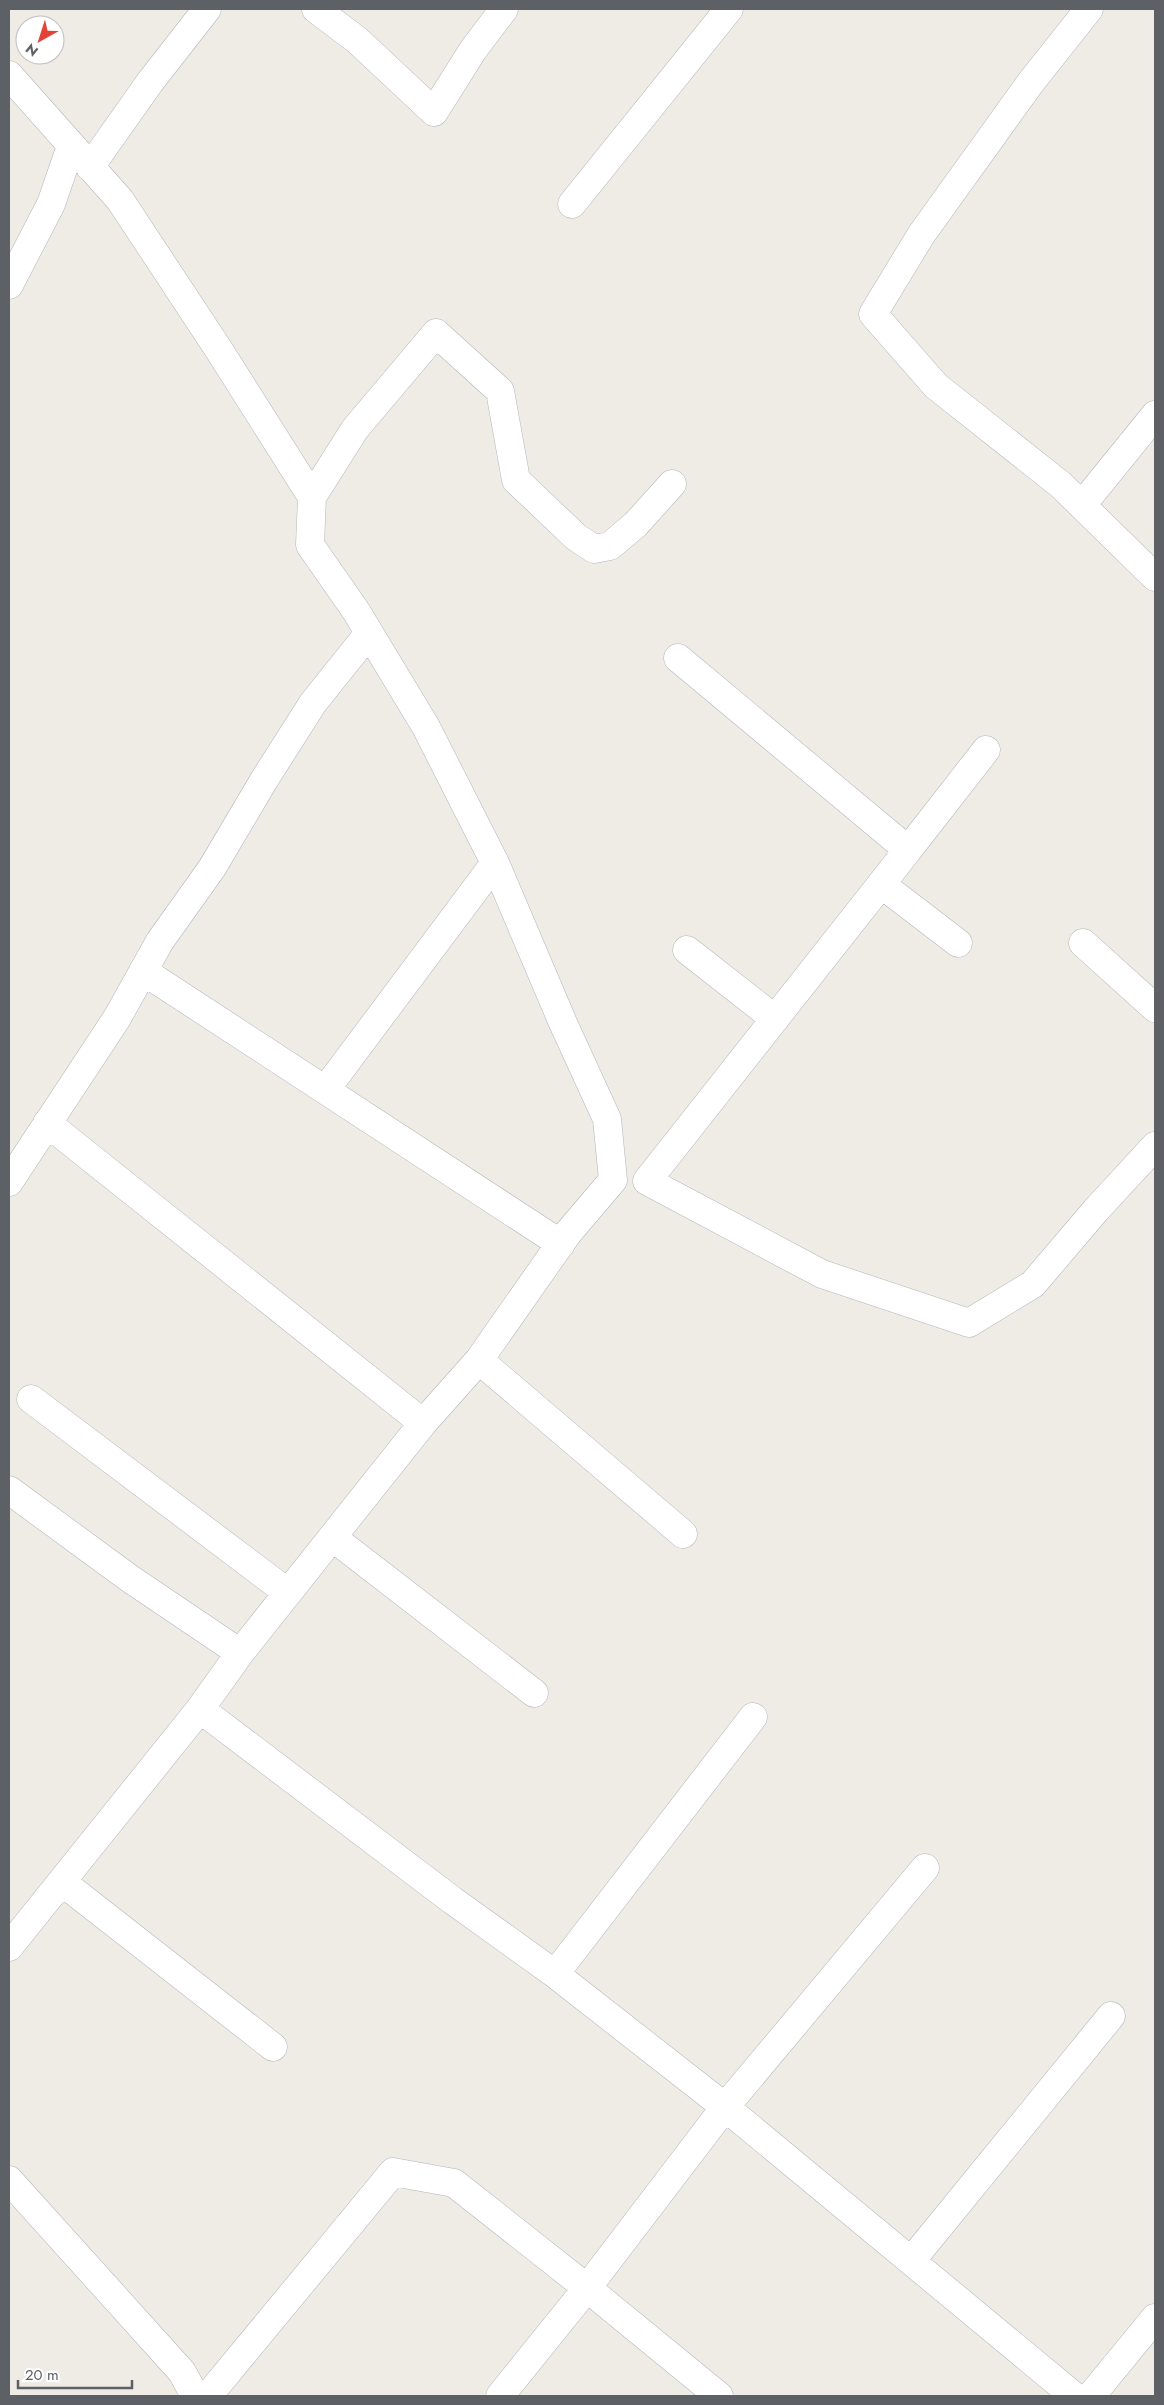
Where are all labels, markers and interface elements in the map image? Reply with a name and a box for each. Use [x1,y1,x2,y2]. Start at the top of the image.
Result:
north arrow [15,15,65,65]
text: N [21,39,42,61]
scale bar [18,2358,131,2390]
text: 20 m [25,2364,59,2386]

